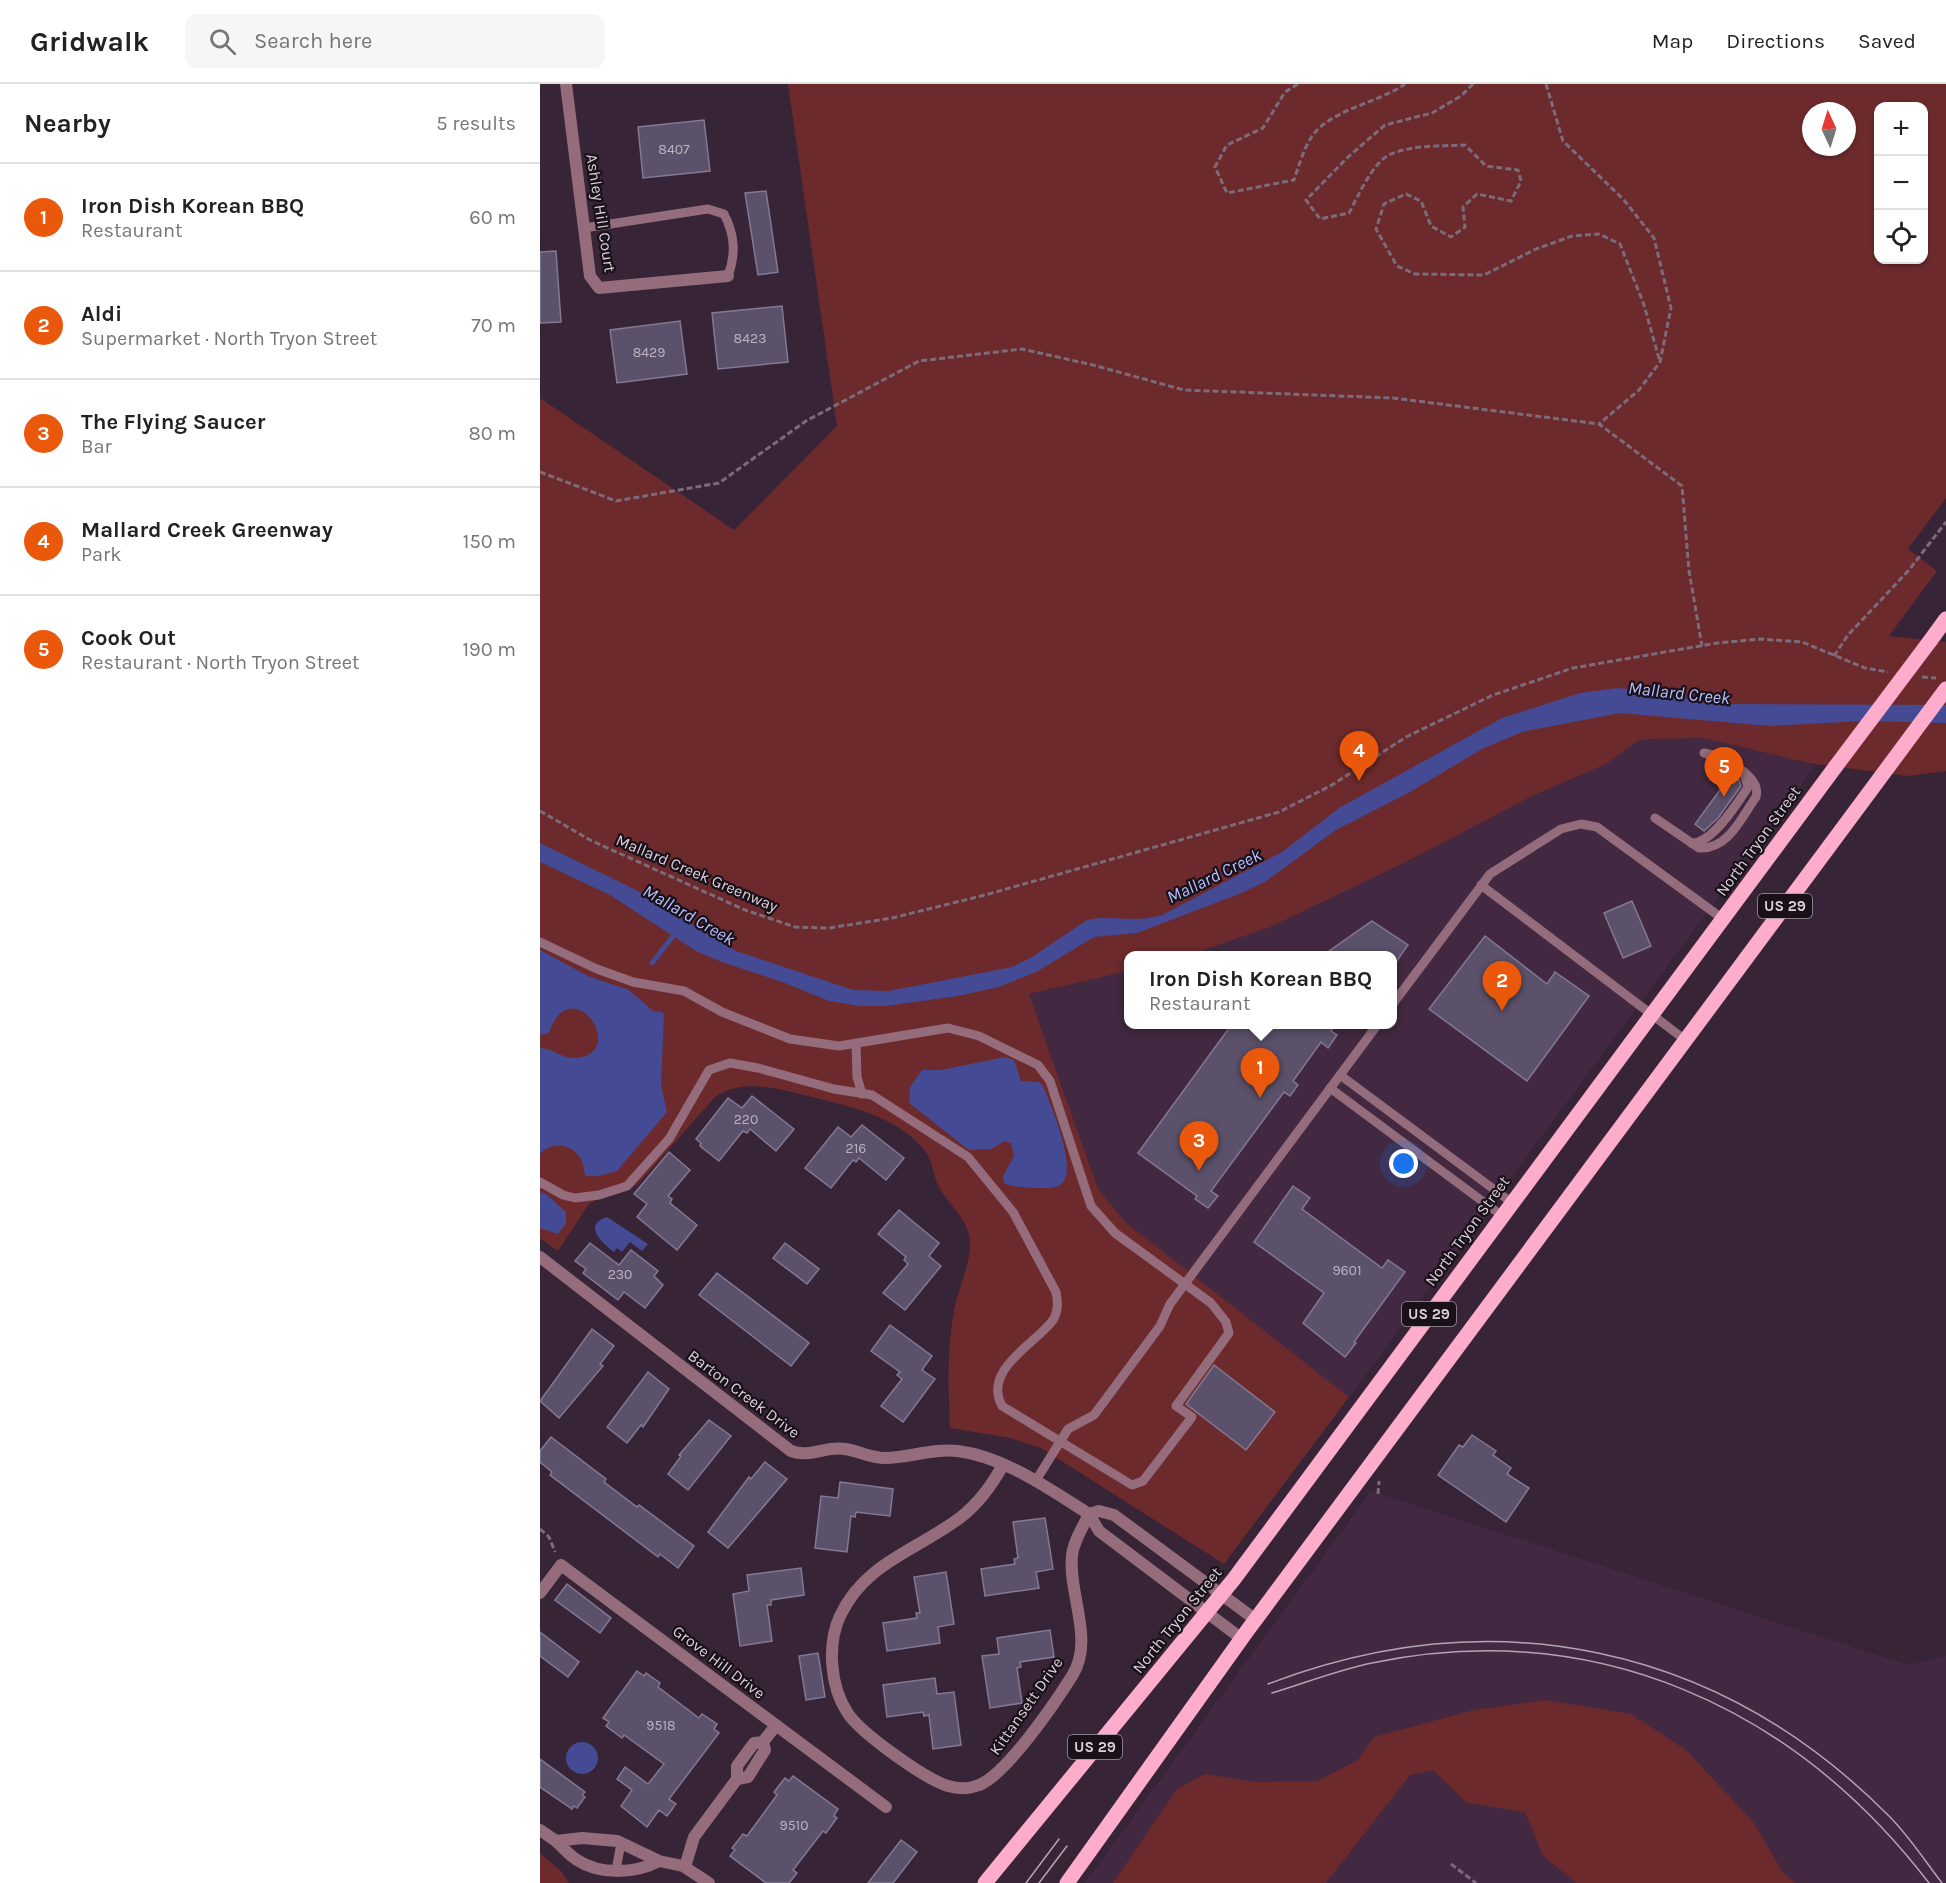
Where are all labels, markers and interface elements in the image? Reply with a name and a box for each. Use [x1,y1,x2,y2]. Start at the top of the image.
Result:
search box [185,14,605,68]
text: Gridwalk [30,25,149,58]
icon: search [206,25,239,58]
text: Search here [254,28,372,54]
text: Map [1652,29,1693,53]
text: Directions [1726,29,1825,53]
text: Saved [1858,29,1916,53]
north arrow [1802,102,1856,156]
map controls [1874,102,1928,264]
button: + [1874,102,1928,156]
text: Nearby [24,108,111,139]
text: 5 results [436,112,516,135]
house number: 8407 [658,141,690,158]
street label: Ashley Hill Court [582,153,620,273]
button: − [1874,156,1928,210]
text: Iron Dish Korean BBQ [81,193,304,219]
text: 1 [40,206,47,229]
text: 60 m [469,206,516,229]
button: locate [1874,210,1928,264]
text: Restaurant [81,219,183,242]
text: Aldi [81,301,122,327]
text: 2 [37,314,50,337]
text: 70 m [471,314,516,337]
text: Supermarket · North Tryon Street [81,327,377,350]
house number: 8423 [734,330,766,347]
house number: 8429 [633,344,665,361]
text: The Flying Saucer [81,409,265,435]
text: 3 [37,422,50,445]
text: 80 m [468,422,516,445]
text: Bar [81,435,112,458]
text: Mallard Creek Greenway [81,517,333,543]
text: 4 [38,530,49,553]
text: 150 m [463,530,516,553]
text: Park [81,543,122,566]
text: Cook Out [81,625,176,651]
text: 5 [38,638,49,661]
text: 190 m [462,638,516,661]
text: Restaurant · North Tryon Street [81,651,360,674]
water label: Mallard Creek [1627,677,1732,709]
pin: 4 [1340,732,1378,781]
pin: 5 [1704,748,1744,797]
street label: North Tryon Street [1712,782,1804,900]
street label: Mallard Creek Greenway [613,830,781,916]
water label: Mallard Creek [1163,843,1266,908]
water label: Mallard Creek [639,880,739,950]
road number: US 29 [1758,894,1812,918]
popup [1124,951,1397,1029]
pin: 2 [1482,962,1522,1011]
text: Iron Dish Korean BBQ [1149,966,1372,992]
text: Restaurant [1149,992,1250,1015]
pin: 1 [1240,1048,1280,1098]
house number: 220 [734,1111,758,1128]
pin: 3 [1180,1122,1218,1171]
house number: 216 [846,1140,866,1157]
your location [1389,1149,1418,1178]
street label: North Tryon Street [1421,1172,1513,1290]
house number: 9601 [1332,1262,1362,1279]
house number: 230 [608,1266,632,1283]
road number: US 29 [1402,1302,1456,1326]
street label: Barton Creek Drive [684,1346,804,1442]
street label: North Tryon Street [1128,1563,1226,1677]
street label: Grove Hill Drive [669,1621,769,1703]
street label: Kittansett Drive [985,1654,1067,1758]
house number: 9518 [646,1717,676,1734]
road number: US 29 [1068,1735,1122,1759]
house number: 9510 [780,1817,808,1834]

